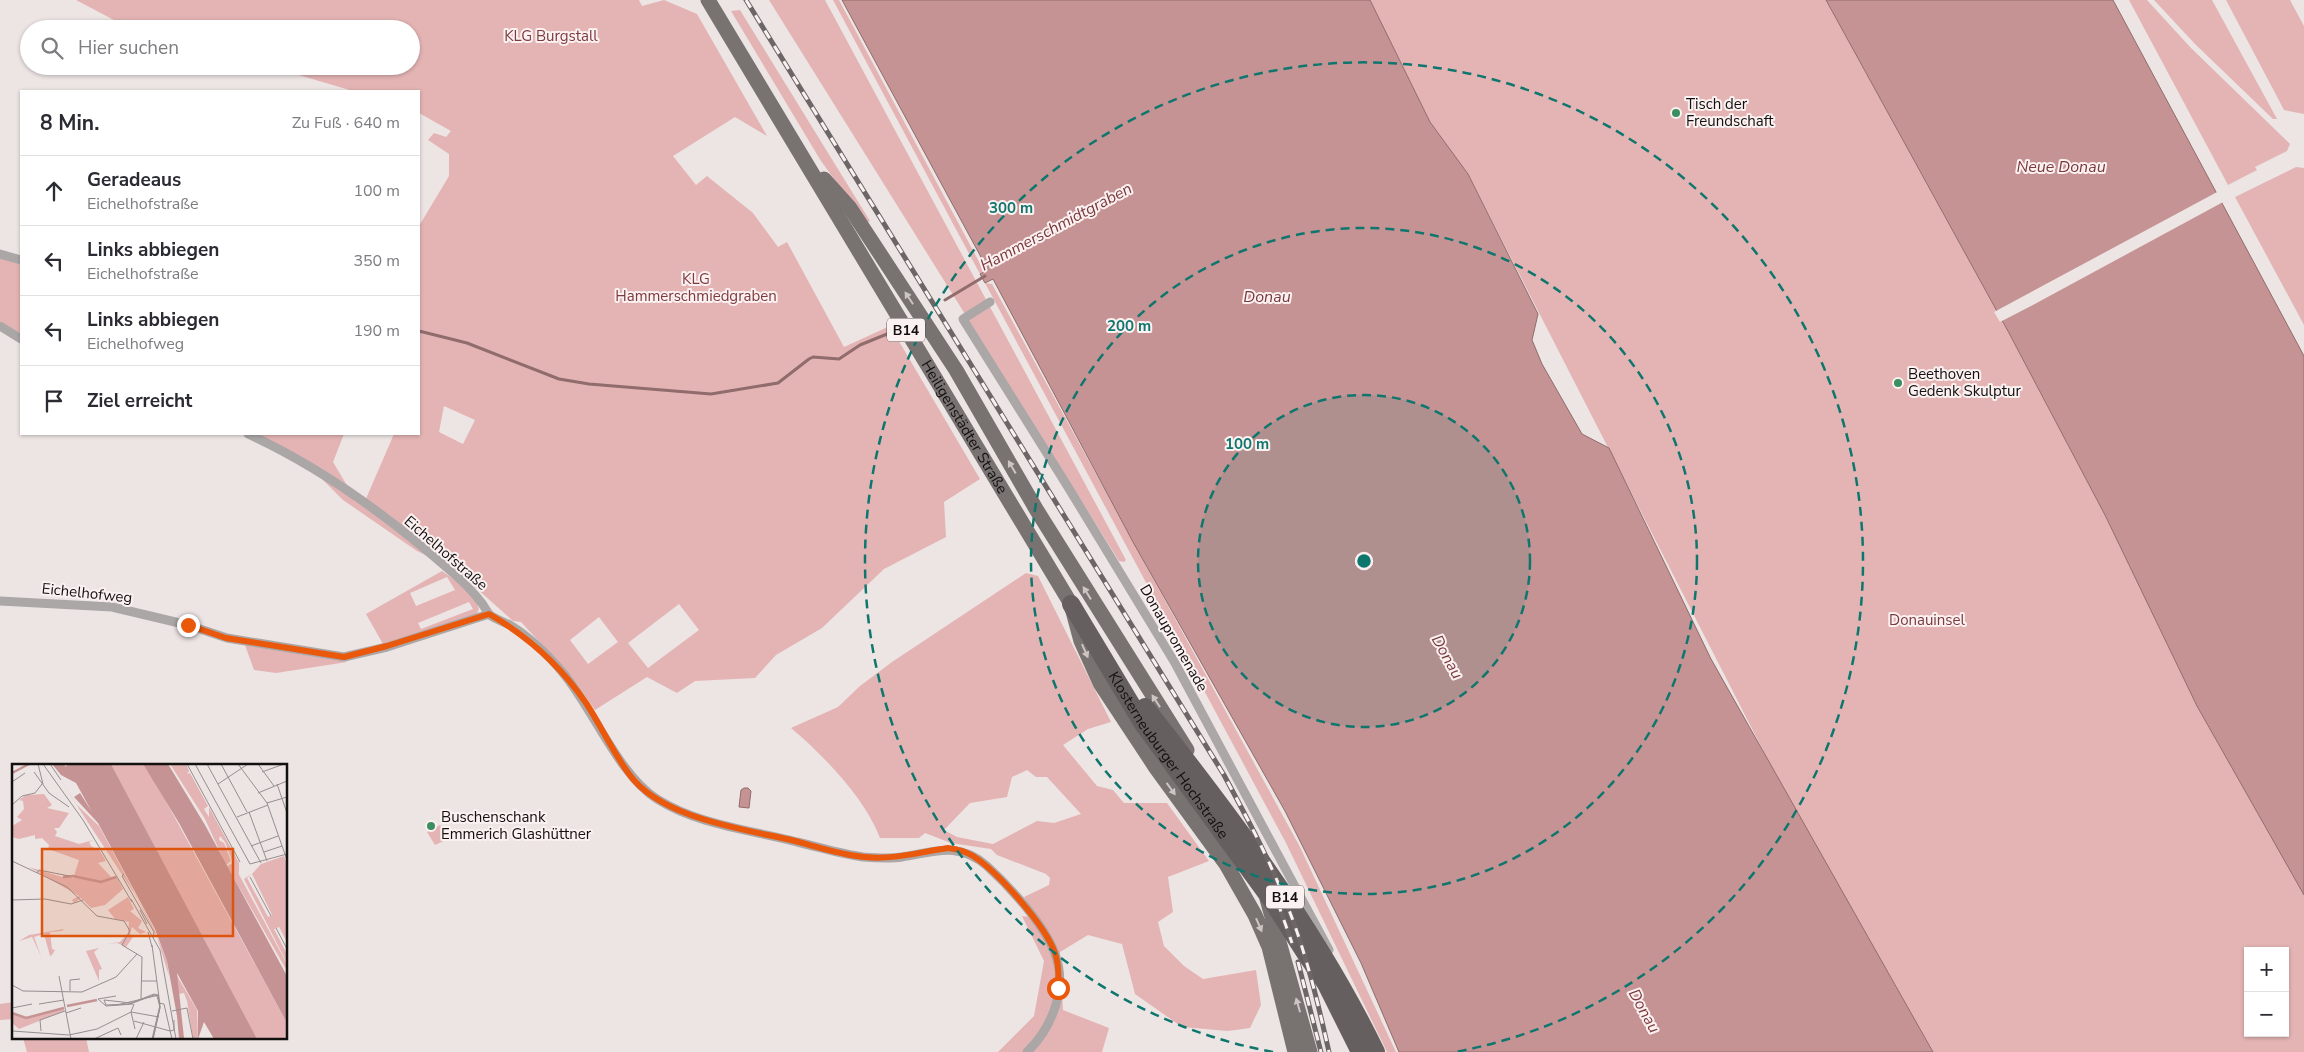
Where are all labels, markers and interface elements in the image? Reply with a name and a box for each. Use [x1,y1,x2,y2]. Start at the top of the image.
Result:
search box [20,20,420,75]
park label: KLG Burgstall [504,26,598,46]
icon: search [38,34,66,62]
text: Hier suchen [78,35,179,61]
place label: Tisch der Freundschaft [1686,94,1774,131]
marker: Tisch der Freundschaft [1670,107,1682,119]
text: 8 Min. [40,109,99,137]
text: Zu Fuß · 640 m [292,112,400,134]
water label: Neue Donau [2016,156,2106,178]
text: Geradeaus [87,167,181,193]
icon: ahead [40,177,68,205]
water label: Hammerschmidtgraben [976,178,1136,276]
text: 100 m [353,180,400,202]
text: Eichelhofstraße [87,193,199,215]
text: 300 m [989,198,1033,218]
text: Links abbiegen [87,237,219,263]
icon: left [40,247,68,275]
text: 350 m [353,250,400,272]
text: Eichelhofstraße [87,263,199,285]
park label: KLG Hammerschmiedgraben [615,269,777,306]
water label: Donau [1243,286,1291,308]
one-way arrow [904,292,914,305]
text: Links abbiegen [87,307,219,333]
text: 200 m [1107,316,1151,336]
icon: left [40,317,68,345]
road number: B14 [887,318,925,342]
text: 190 m [353,320,400,342]
text: Eichelhofweg [87,333,184,355]
street label: Heiligenstädter Straße [917,356,1012,497]
place label: Beethoven Gedenk Skulptur [1908,364,2021,401]
marker: Beethoven Gedenk Skulptur [1892,377,1904,389]
icon: arrive [40,387,68,415]
text: Ziel erreicht [87,388,192,414]
text: 100 m [1225,434,1269,454]
one-way arrow [1007,460,1016,474]
street label: Eichelhofstraße [400,511,492,595]
centre of rings [1355,552,1373,570]
street label: Eichelhofweg [41,578,133,608]
street label: Donaupromenade [1135,581,1213,695]
one-way arrow [1083,586,1092,599]
park label: Donauinsel [1889,610,1966,630]
route end [177,614,200,637]
water label: Donau [1426,631,1468,683]
one-way arrow [1082,644,1090,658]
street label: Klosterneuburger Hochstraße [1104,668,1233,843]
one-way arrow [1151,695,1161,708]
inset map [12,764,288,1040]
one-way arrow [1166,782,1176,796]
place label: Buschenschank Emmerich Glashüttner [441,807,592,844]
marker: Buschenschank Emmerich Glashüttner [425,820,437,832]
road number: B14 [1266,886,1304,909]
one-way arrow [1256,918,1264,932]
map controls [2244,947,2289,1037]
button: + [2244,947,2289,992]
route start [1047,977,1070,1000]
water label: Donau [1623,985,1665,1037]
button: − [2244,992,2289,1037]
one-way arrow [1293,997,1301,1012]

